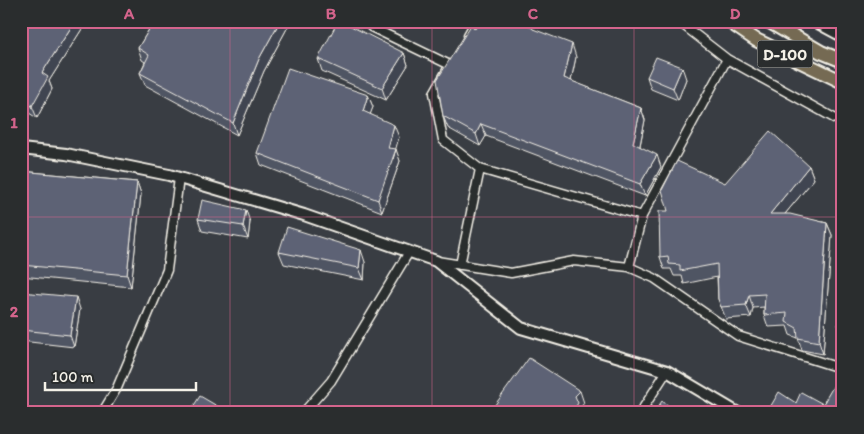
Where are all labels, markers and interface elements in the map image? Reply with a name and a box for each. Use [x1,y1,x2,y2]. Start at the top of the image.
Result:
text: A [123,4,135,23]
text: B [326,4,337,23]
text: C [528,4,539,23]
text: D [730,4,741,23]
road number: D-100 [758,41,812,68]
text: 1 [10,113,18,132]
text: 2 [10,302,19,321]
scale bar [45,359,196,391]
text: 100 m [52,368,94,386]

